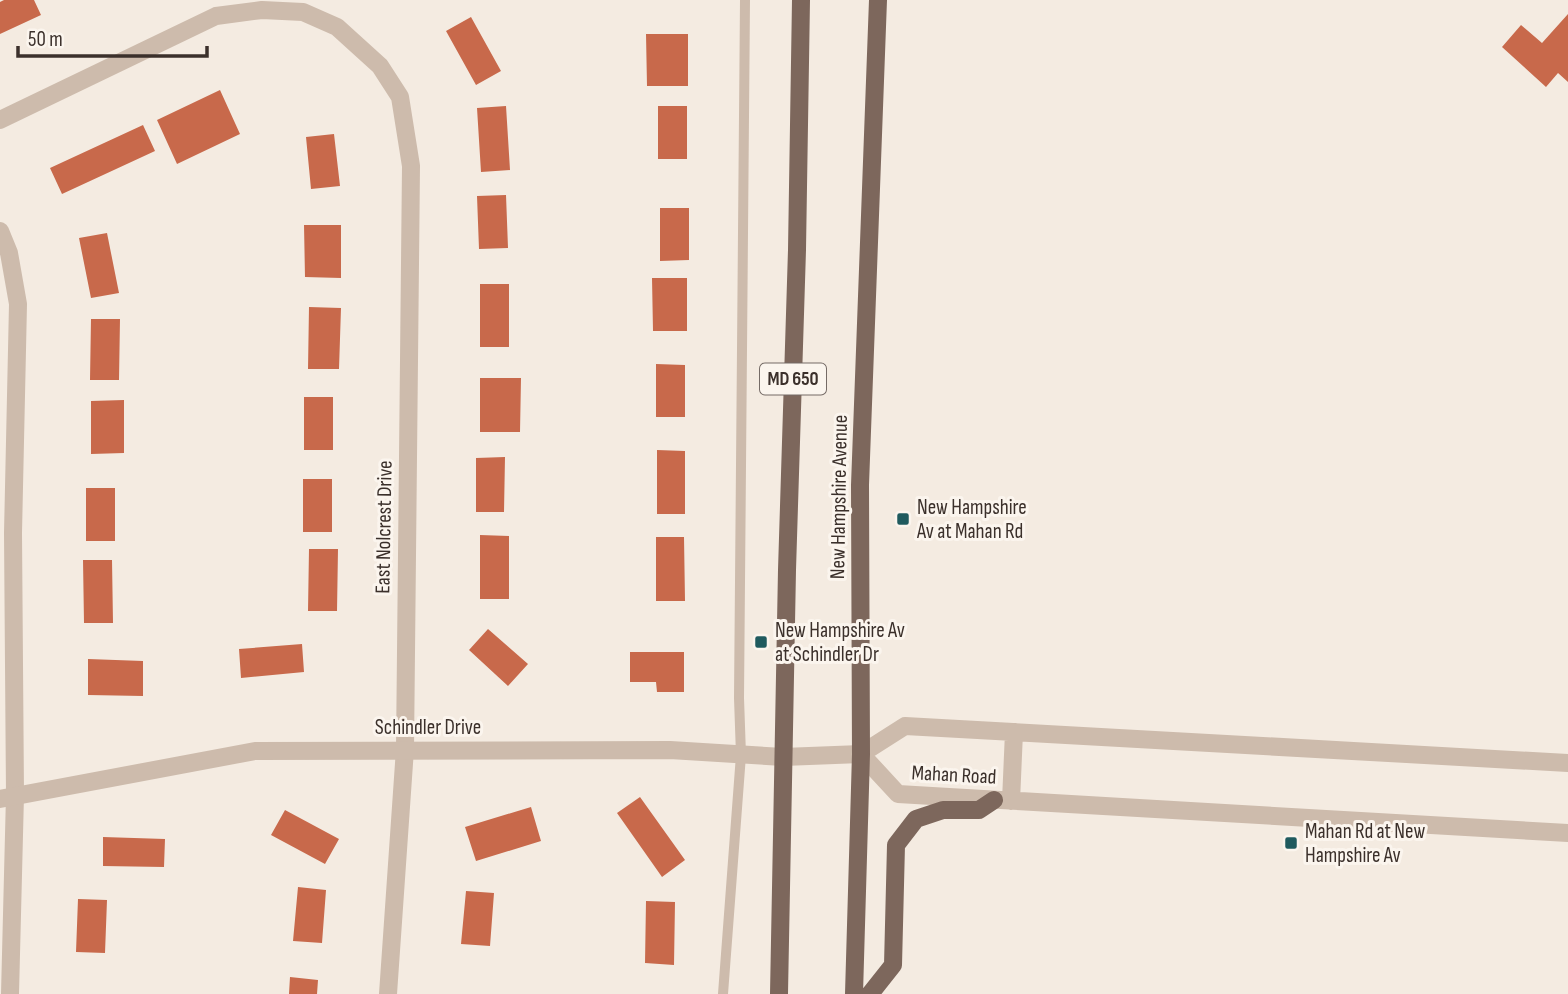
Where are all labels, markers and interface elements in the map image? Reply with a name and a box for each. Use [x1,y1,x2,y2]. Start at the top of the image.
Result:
scale bar [18,14,206,58]
text: 50 m [28,27,63,52]
road number: MD 650 [760,364,826,394]
street label: New Hampshire Avenue [825,415,853,579]
street label: East Nolcrest Drive [370,460,398,594]
place label: New Hampshire Av at Mahan Rd [916,495,1027,544]
marker: New Hampshire Av at Mahan Rd [895,511,911,527]
place label: New Hampshire Av at Schindler Dr [775,618,905,667]
marker: New Hampshire Av at Schindler Dr [753,634,769,650]
street label: Schindler Drive [375,715,481,740]
street label: Mahan Road [911,760,997,790]
place label: Mahan Rd at New Hampshire Av [1305,819,1425,868]
marker: Mahan Rd at New Hampshire Av [1283,835,1299,851]

